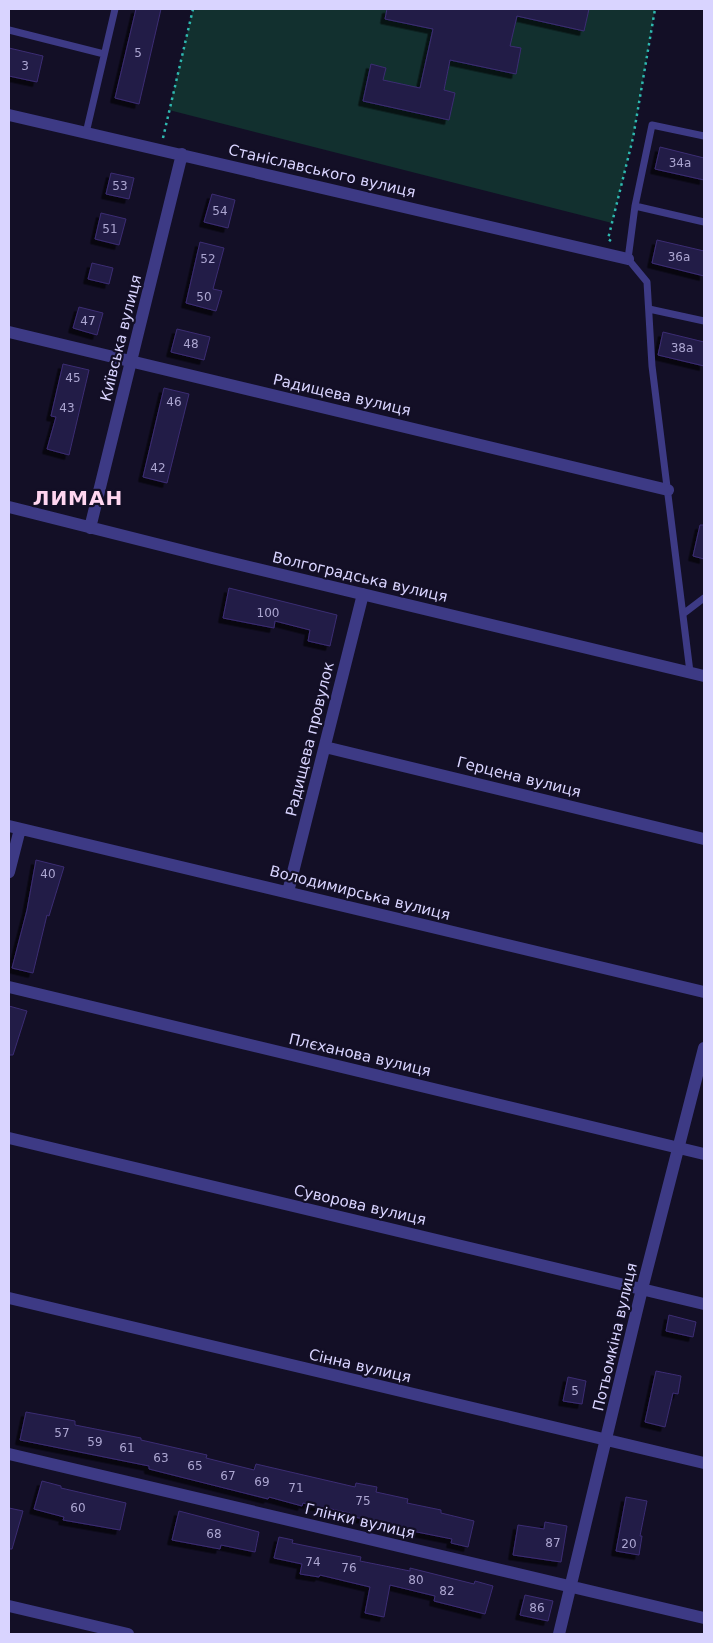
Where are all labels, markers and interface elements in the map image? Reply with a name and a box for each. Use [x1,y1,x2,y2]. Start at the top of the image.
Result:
house number: 5 [134,46,142,60]
house number: 3 [21,59,29,73]
street label: Станіславського вулиця [227,141,417,201]
house number: 34а [669,156,691,170]
house number: 53 [112,179,128,193]
house number: 54 [212,204,228,218]
house number: 51 [102,222,118,236]
house number: 36а [668,250,690,264]
house number: 52 [200,252,216,266]
street label: Київська вулиця [97,273,145,403]
house number: 50 [196,290,212,304]
house number: 47 [80,314,96,328]
house number: 48 [183,337,199,351]
house number: 38а [671,341,693,355]
street label: Радищева вулиця [271,370,413,420]
house number: 45 [65,371,81,385]
house number: 46 [166,395,182,409]
house number: 43 [59,401,75,415]
house number: 42 [150,461,166,475]
district label: ЛИМАН [33,486,123,510]
street label: Волгоградська вулиця [271,548,449,606]
house number: 100 [257,606,279,620]
street label: Радищева провулок [282,660,338,818]
street label: Герцена вулиця [455,753,583,801]
street label: Володимирська вулиця [268,862,452,924]
house number: 40 [40,867,56,881]
street label: Плєханова вулиця [287,1030,433,1080]
street label: Суворова вулиця [292,1181,428,1229]
street label: Потьомкіна вулиця [589,1261,641,1413]
street label: Сінна вулиця [307,1345,413,1387]
house number: 5 [571,1384,579,1398]
house number: 57 [54,1426,70,1440]
house number: 59 [87,1435,103,1449]
house number: 61 [119,1441,135,1455]
house number: 63 [153,1451,169,1465]
house number: 65 [187,1459,203,1473]
house number: 67 [220,1469,236,1483]
house number: 69 [254,1475,270,1489]
house number: 71 [288,1481,304,1495]
house number: 75 [355,1494,371,1508]
street label: Глінки вулиця [303,1500,417,1542]
house number: 60 [70,1501,86,1515]
house number: 68 [206,1527,222,1541]
house number: 87 [545,1536,561,1550]
house number: 20 [621,1537,637,1551]
house number: 74 [305,1555,321,1569]
house number: 76 [341,1561,357,1575]
house number: 80 [408,1573,424,1587]
house number: 82 [439,1584,455,1598]
house number: 86 [529,1601,545,1615]

